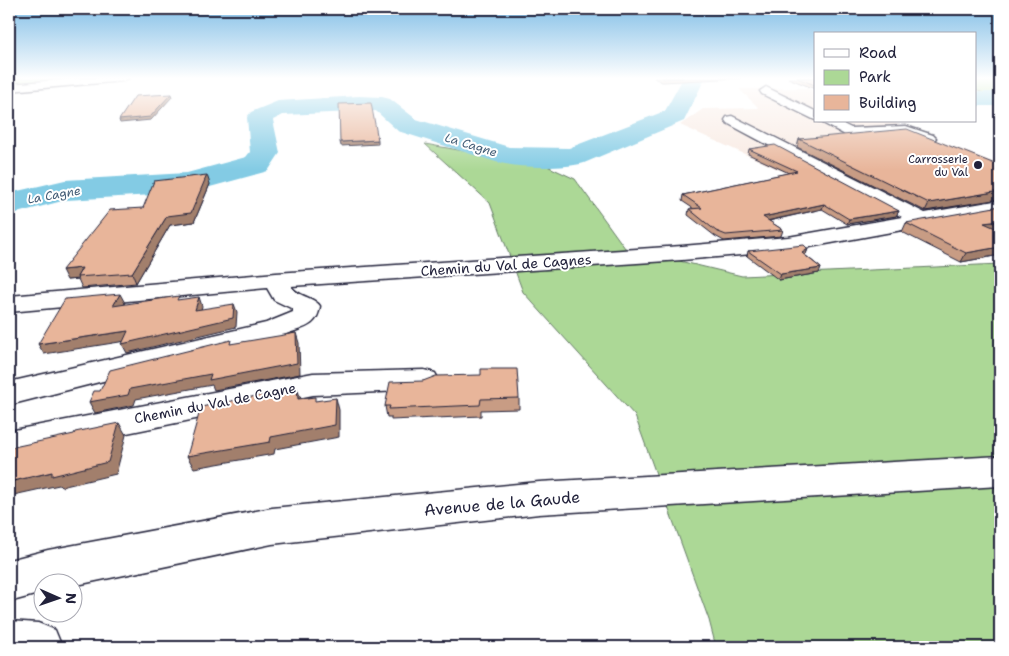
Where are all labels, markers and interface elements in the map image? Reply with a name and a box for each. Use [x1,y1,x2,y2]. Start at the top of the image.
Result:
legend [814,32,976,122]
text: Road [859,43,897,63]
text: Park [859,67,891,87]
text: Building [859,93,916,113]
water label: La Cagne [443,129,499,161]
place label: Carrosserie du Val [908,152,969,180]
marker: Carrosserie du Val [972,159,984,171]
water label: La Cagne [26,182,82,208]
street label: Chemin du Val de Cagnes [420,250,592,280]
street label: Chemin du Val de Cagne [132,378,298,428]
street label: Avenue de la Gaude [423,486,581,521]
north arrow [32,574,82,624]
text: N [62,593,80,604]

